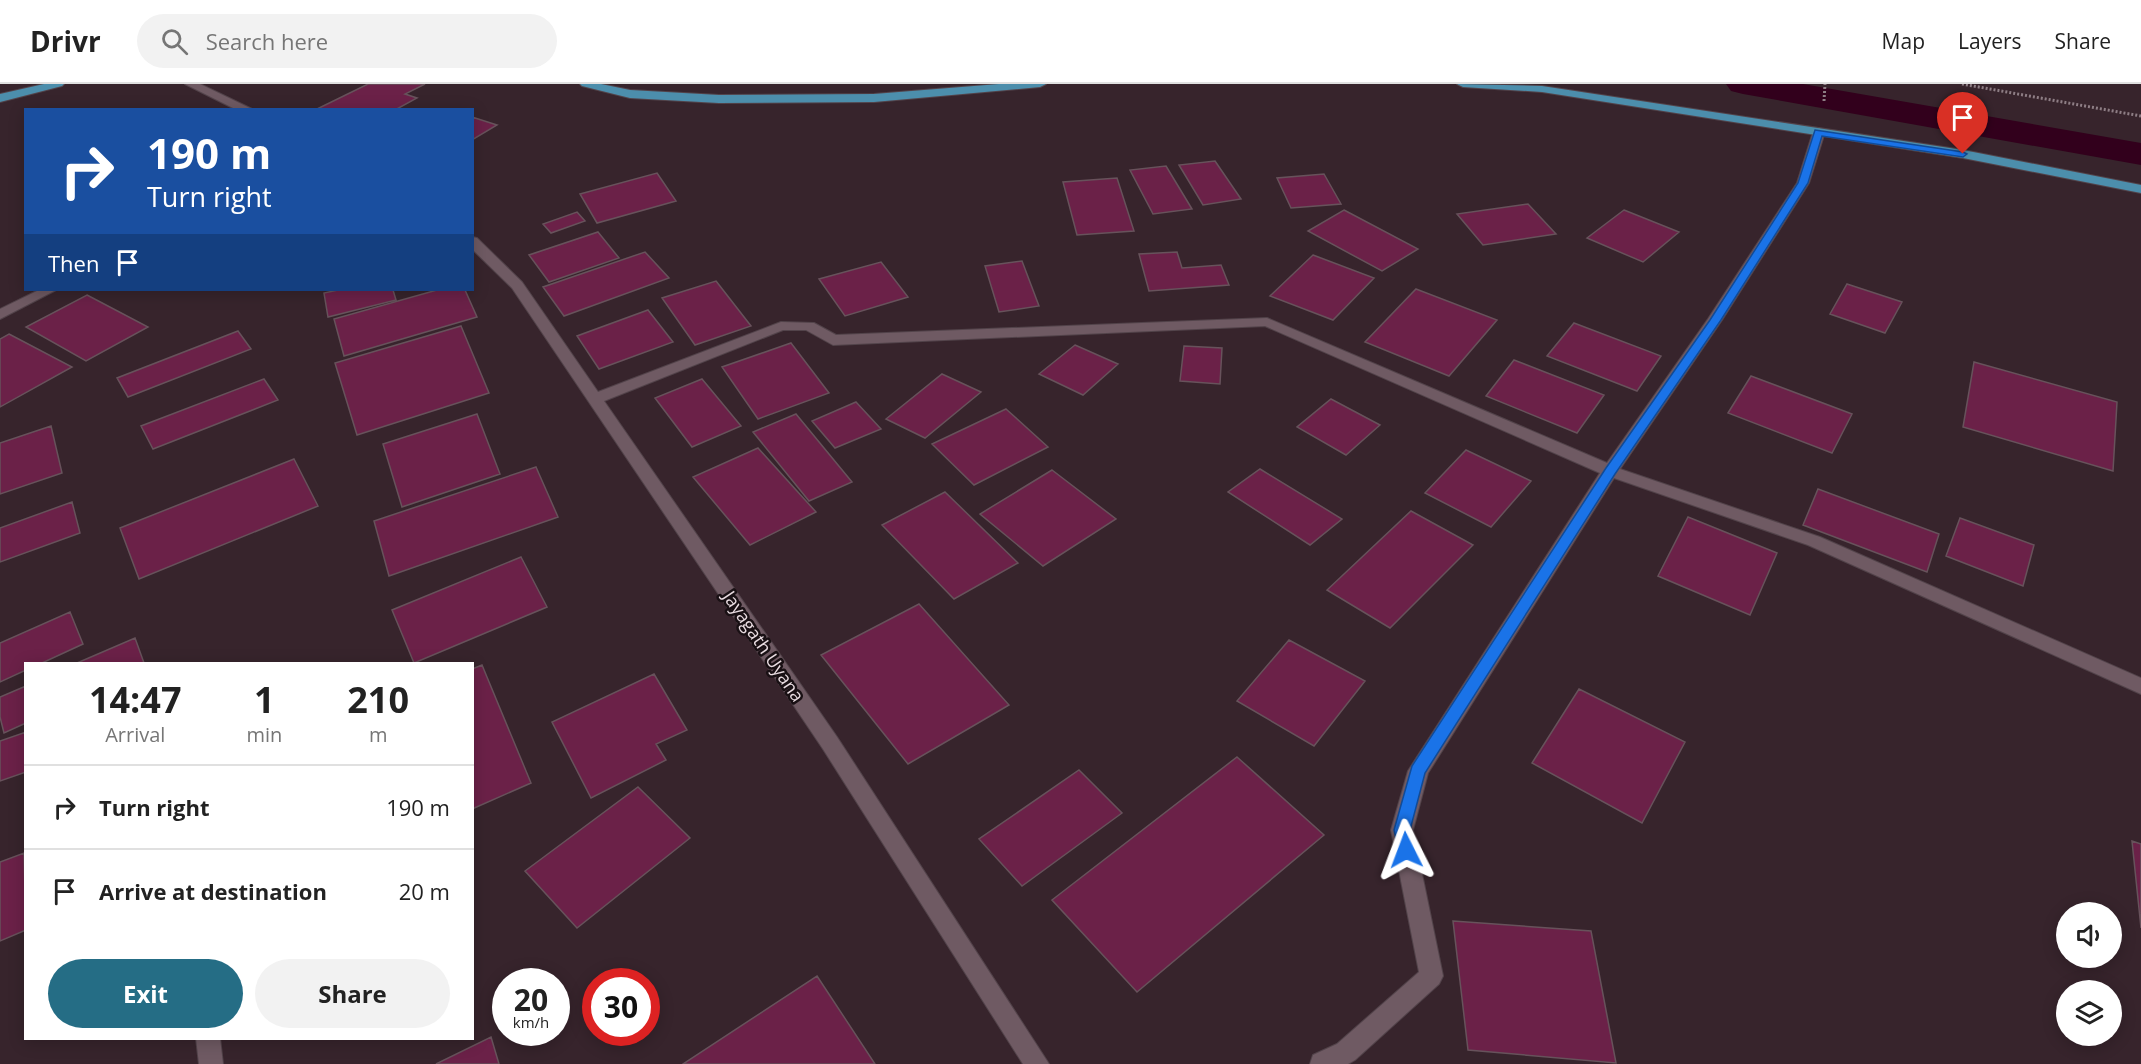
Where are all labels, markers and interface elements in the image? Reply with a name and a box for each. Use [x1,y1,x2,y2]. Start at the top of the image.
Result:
search box [137,14,557,68]
text: Drivr [30,22,101,60]
icon: search [158,25,191,58]
text: Search here [206,26,328,56]
text: Map [1882,27,1925,55]
text: Layers [1958,27,2022,55]
text: Share [2055,27,2111,55]
pin [1937,92,1988,154]
icon: arrive [1946,101,1979,134]
text: 190 m [147,124,271,181]
icon: right [48,132,126,210]
text: Turn right [147,178,272,215]
icon: arrive [111,246,144,279]
text: Then [48,248,99,278]
street label: Jayagath Uyana [717,584,810,706]
text: 14:47 [89,675,182,724]
text: 1 [254,675,275,724]
text: 210 [347,675,409,724]
text: Arrival [105,721,165,748]
text: min [246,721,282,748]
text: m [369,721,387,748]
icon: right [48,791,81,824]
text: Turn right [99,792,210,822]
text: 190 m [386,792,450,822]
position arrow [1374,818,1438,882]
icon: arrive [48,875,81,908]
text: Arrive at destination [99,876,327,906]
text: 20 m [399,876,450,906]
map controls [2056,902,2122,1046]
button: sound [2056,902,2122,968]
button: Exit [48,959,243,1028]
button: Share [255,959,450,1028]
speed limit sign: 30 [582,968,660,1046]
text: 20 [514,979,548,1020]
button: layers [2056,980,2122,1046]
text: km/h [513,1012,549,1032]

